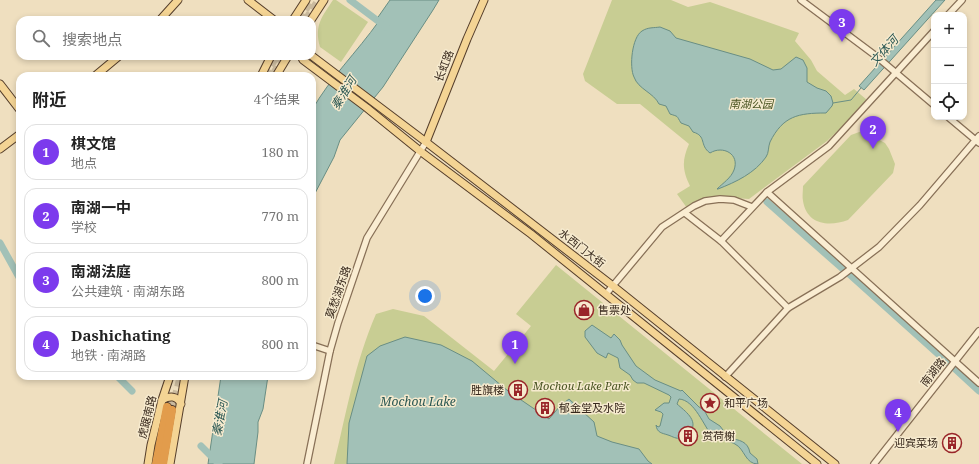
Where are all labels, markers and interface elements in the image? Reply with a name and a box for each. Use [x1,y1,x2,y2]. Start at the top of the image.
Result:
pin: 3 [829,9,855,42]
map controls [931,12,967,120]
button: + [931,12,967,48]
search box [16,16,316,60]
icon: search [30,27,52,49]
text: 搜索地点 [62,29,122,49]
water label: 文体河 [865,30,903,70]
street label: 长虹路 [431,48,456,84]
button: − [931,48,967,84]
water label: 秦淮河 [327,71,361,113]
button: locate [931,84,967,120]
text: 附近 [32,88,66,111]
text: 4个结果 [254,90,300,108]
park label: 南湖公园 [729,96,775,111]
pin: 2 [860,116,886,149]
text: 棋文馆 [71,133,116,153]
text: 1 [42,143,50,161]
text: 180 m [262,143,299,161]
text: 地点 [71,154,97,172]
text: 南湖一中 [71,197,131,217]
text: 2 [42,207,50,225]
text: 770 m [262,207,299,225]
text: 学校 [71,218,97,236]
street label: 水西门大街 [556,225,609,270]
text: 南湖法庭 [71,261,131,281]
street label: 莫愁湖东路 [321,263,354,320]
text: 3 [42,271,50,289]
text: 800 m [262,271,299,289]
text: 公共建筑 · 南湖东路 [71,282,185,300]
your location [415,286,435,306]
shop icon: 售票处 [573,299,595,321]
place label: 售票处 [598,302,631,317]
text: Dashichating [71,325,171,345]
pin: 1 [502,331,528,364]
text: 4 [42,335,50,353]
text: 800 m [262,335,299,353]
text: 地铁 · 南湖路 [71,346,146,364]
street label: 南湖路 [917,354,949,389]
park label: Mochou Lake Park [532,378,630,393]
building icon: 胜旗楼 [507,379,529,401]
place label: 胜旗楼 [471,382,504,397]
place icon: 和平广场 [699,392,721,414]
water label: Mochou Lake [379,393,456,410]
street label: 虎踞南路 [134,394,159,440]
place label: 和平广场 [724,395,768,410]
water label: 秦淮河 [208,397,232,437]
building icon: 郁金堂及水院 [534,397,556,419]
pin: 4 [885,399,911,432]
place label: 郁金堂及水院 [559,400,625,415]
building icon: 赏荷榭 [677,425,699,447]
place label: 赏荷榭 [702,428,735,443]
building icon: 迎宾菜场 [941,432,963,454]
place label: 迎宾菜场 [894,435,938,450]

